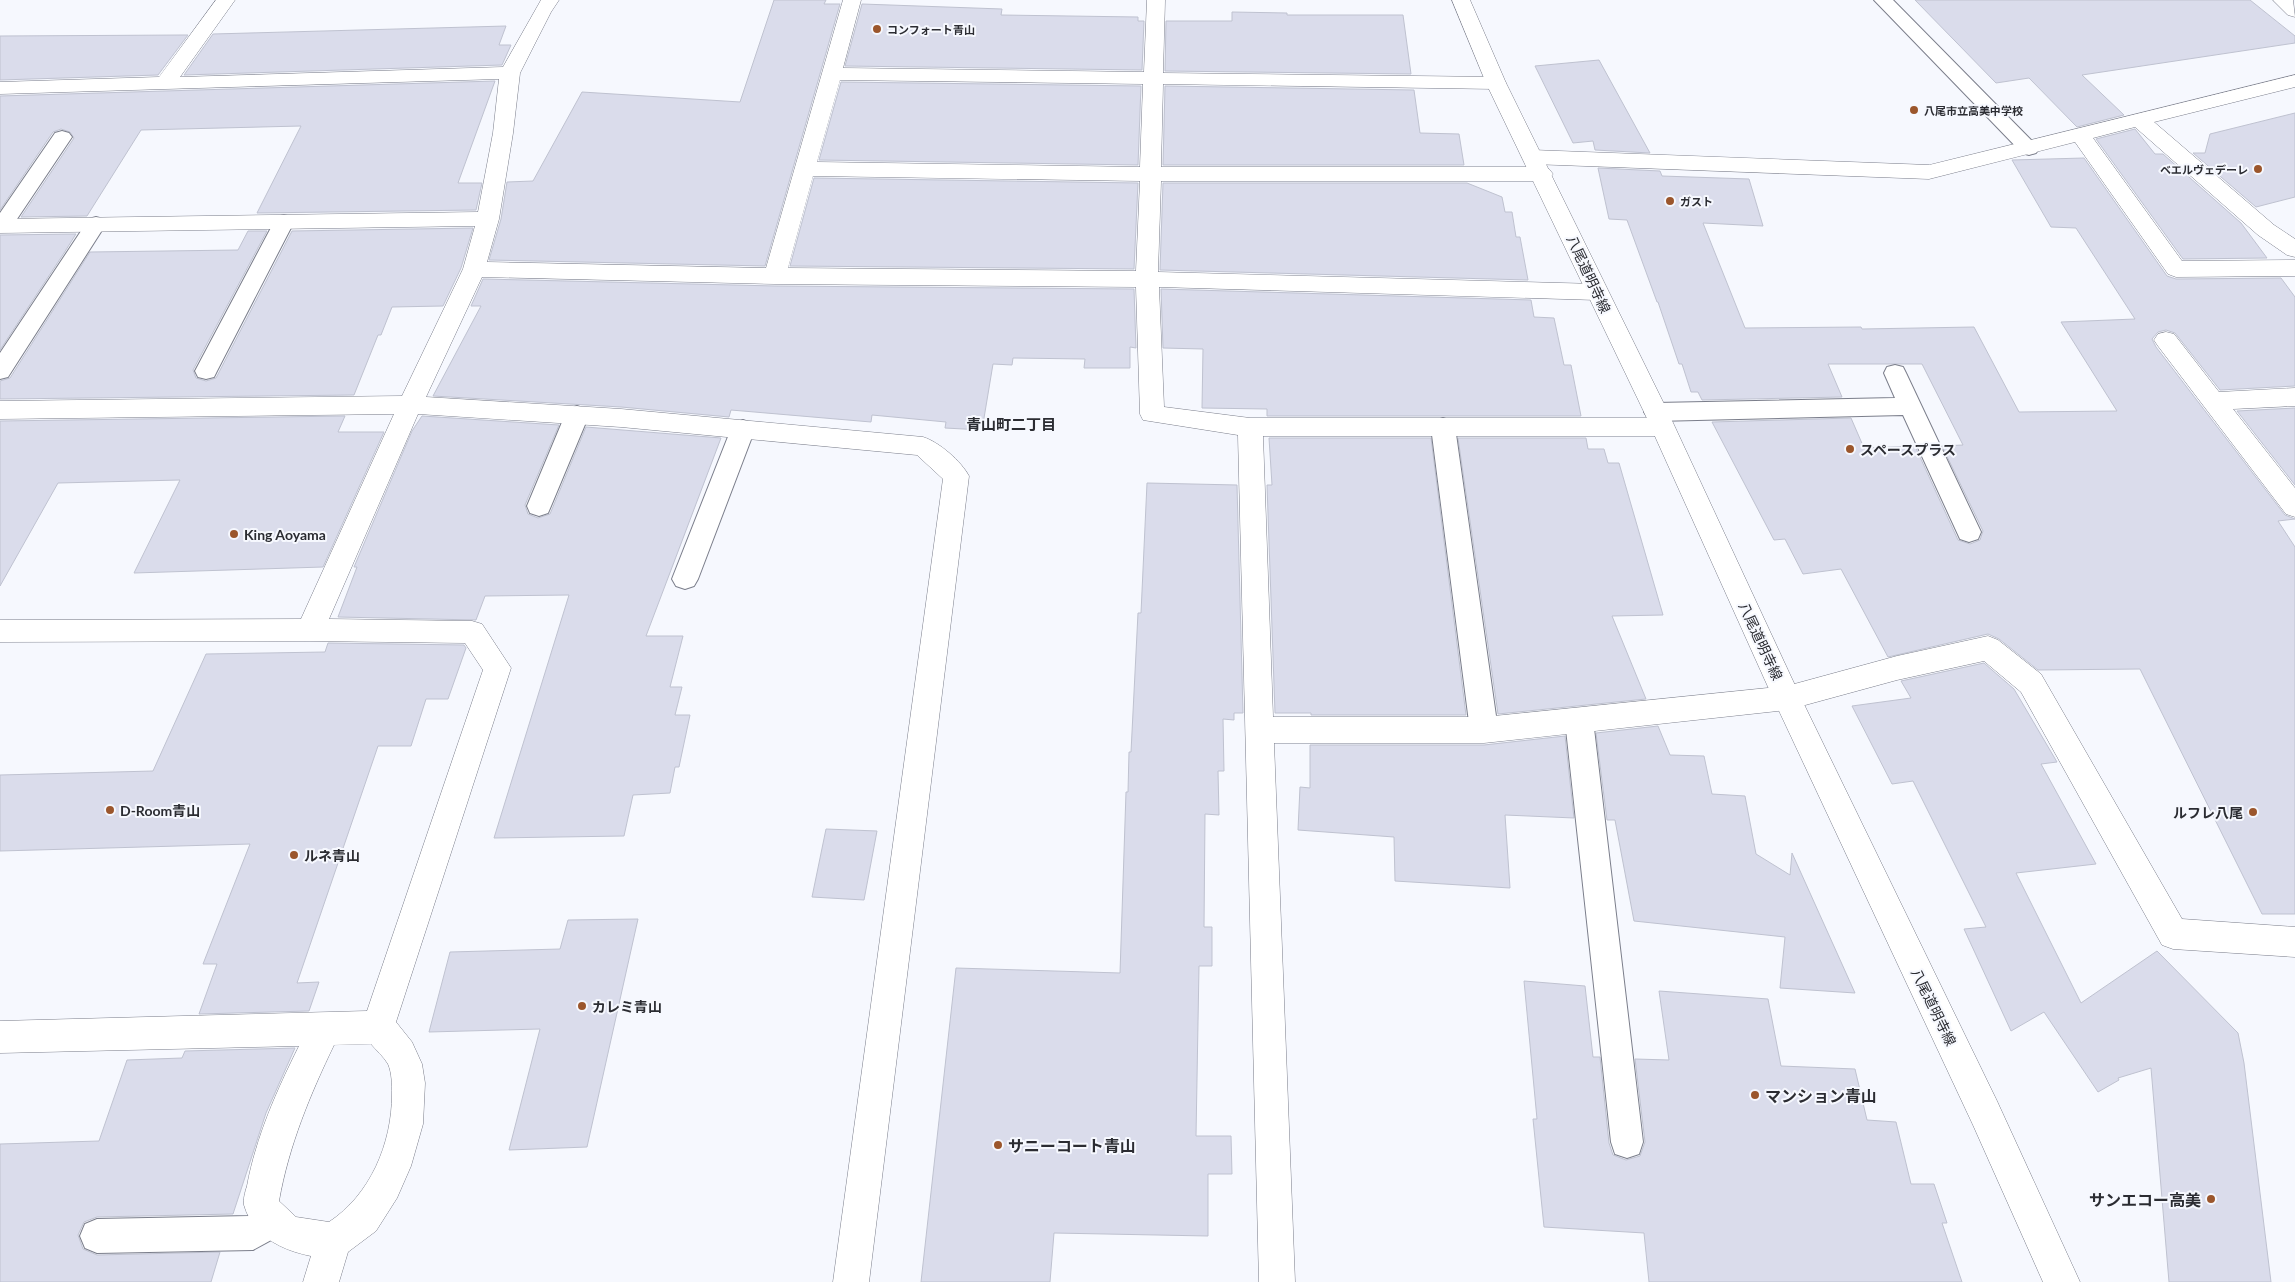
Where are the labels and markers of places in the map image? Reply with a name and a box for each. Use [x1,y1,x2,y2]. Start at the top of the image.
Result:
marker: コンフォート青山 [871,23,883,35]
place label: コンフォート青山 [887,23,975,36]
marker: 八尾市立高美中学校 [1908,104,1920,116]
place label: 八尾市立高美中学校 [1924,104,2023,117]
place label: ベエルヴェデーレ [2160,163,2248,176]
marker: ベエルヴェデーレ [2252,163,2264,175]
marker: ガスト [1664,195,1676,207]
place label: ガスト [1680,195,1713,208]
place label: スペースプラス [1860,441,1956,458]
marker: スペースプラス [1844,443,1856,455]
place label: King Aoyama [244,526,326,543]
marker: King Aoyama [228,528,240,540]
place label: D-Room青山 [120,802,200,819]
marker: D-Room青山 [104,804,116,816]
place label: ルフレ八尾 [2173,804,2243,821]
marker: ルフレ八尾 [2247,806,2259,818]
place label: ルネ青山 [304,847,360,864]
marker: ルネ青山 [288,849,300,861]
place label: カレミ青山 [592,998,662,1015]
marker: カレミ青山 [576,1000,588,1012]
place label: マンション青山 [1765,1086,1877,1105]
marker: マンション青山 [1749,1089,1761,1101]
place label: サニーコート青山 [1008,1136,1136,1155]
marker: サニーコート青山 [992,1139,1004,1151]
place label: サンエコー高美 [2089,1190,2201,1209]
marker: サンエコー高美 [2205,1193,2217,1205]

